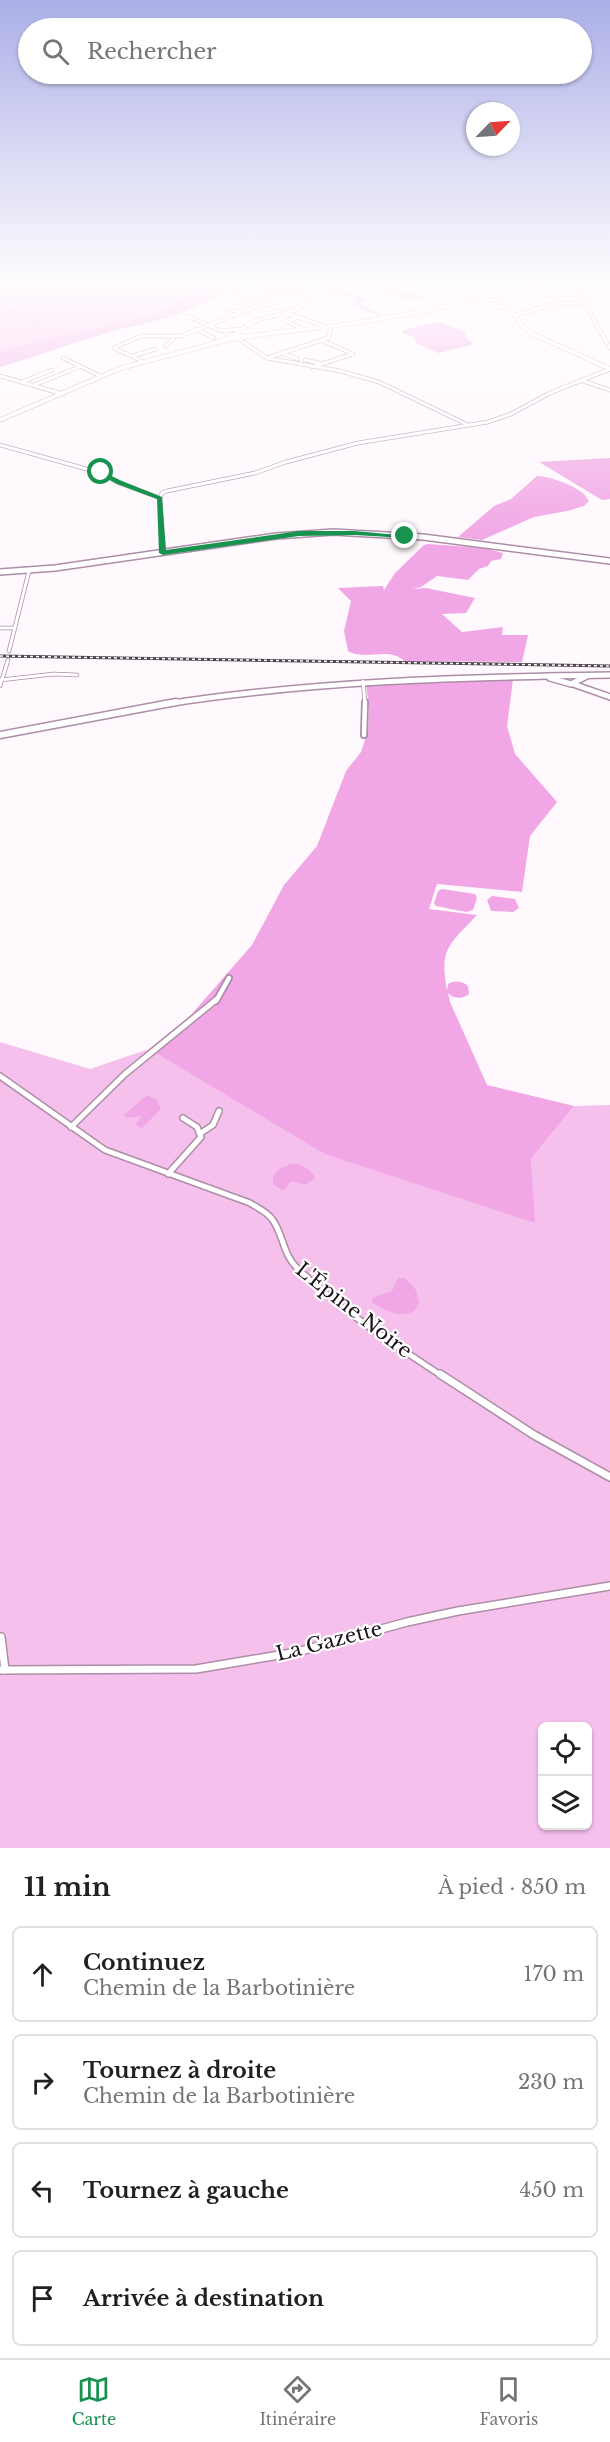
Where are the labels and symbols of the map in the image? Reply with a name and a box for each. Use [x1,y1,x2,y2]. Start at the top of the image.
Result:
north arrow [466,102,520,156]
route start [87,458,113,484]
route end [391,522,417,548]
street label: L'Épine Noire [291,1256,418,1363]
street label: La Gazette [273,1616,385,1666]

